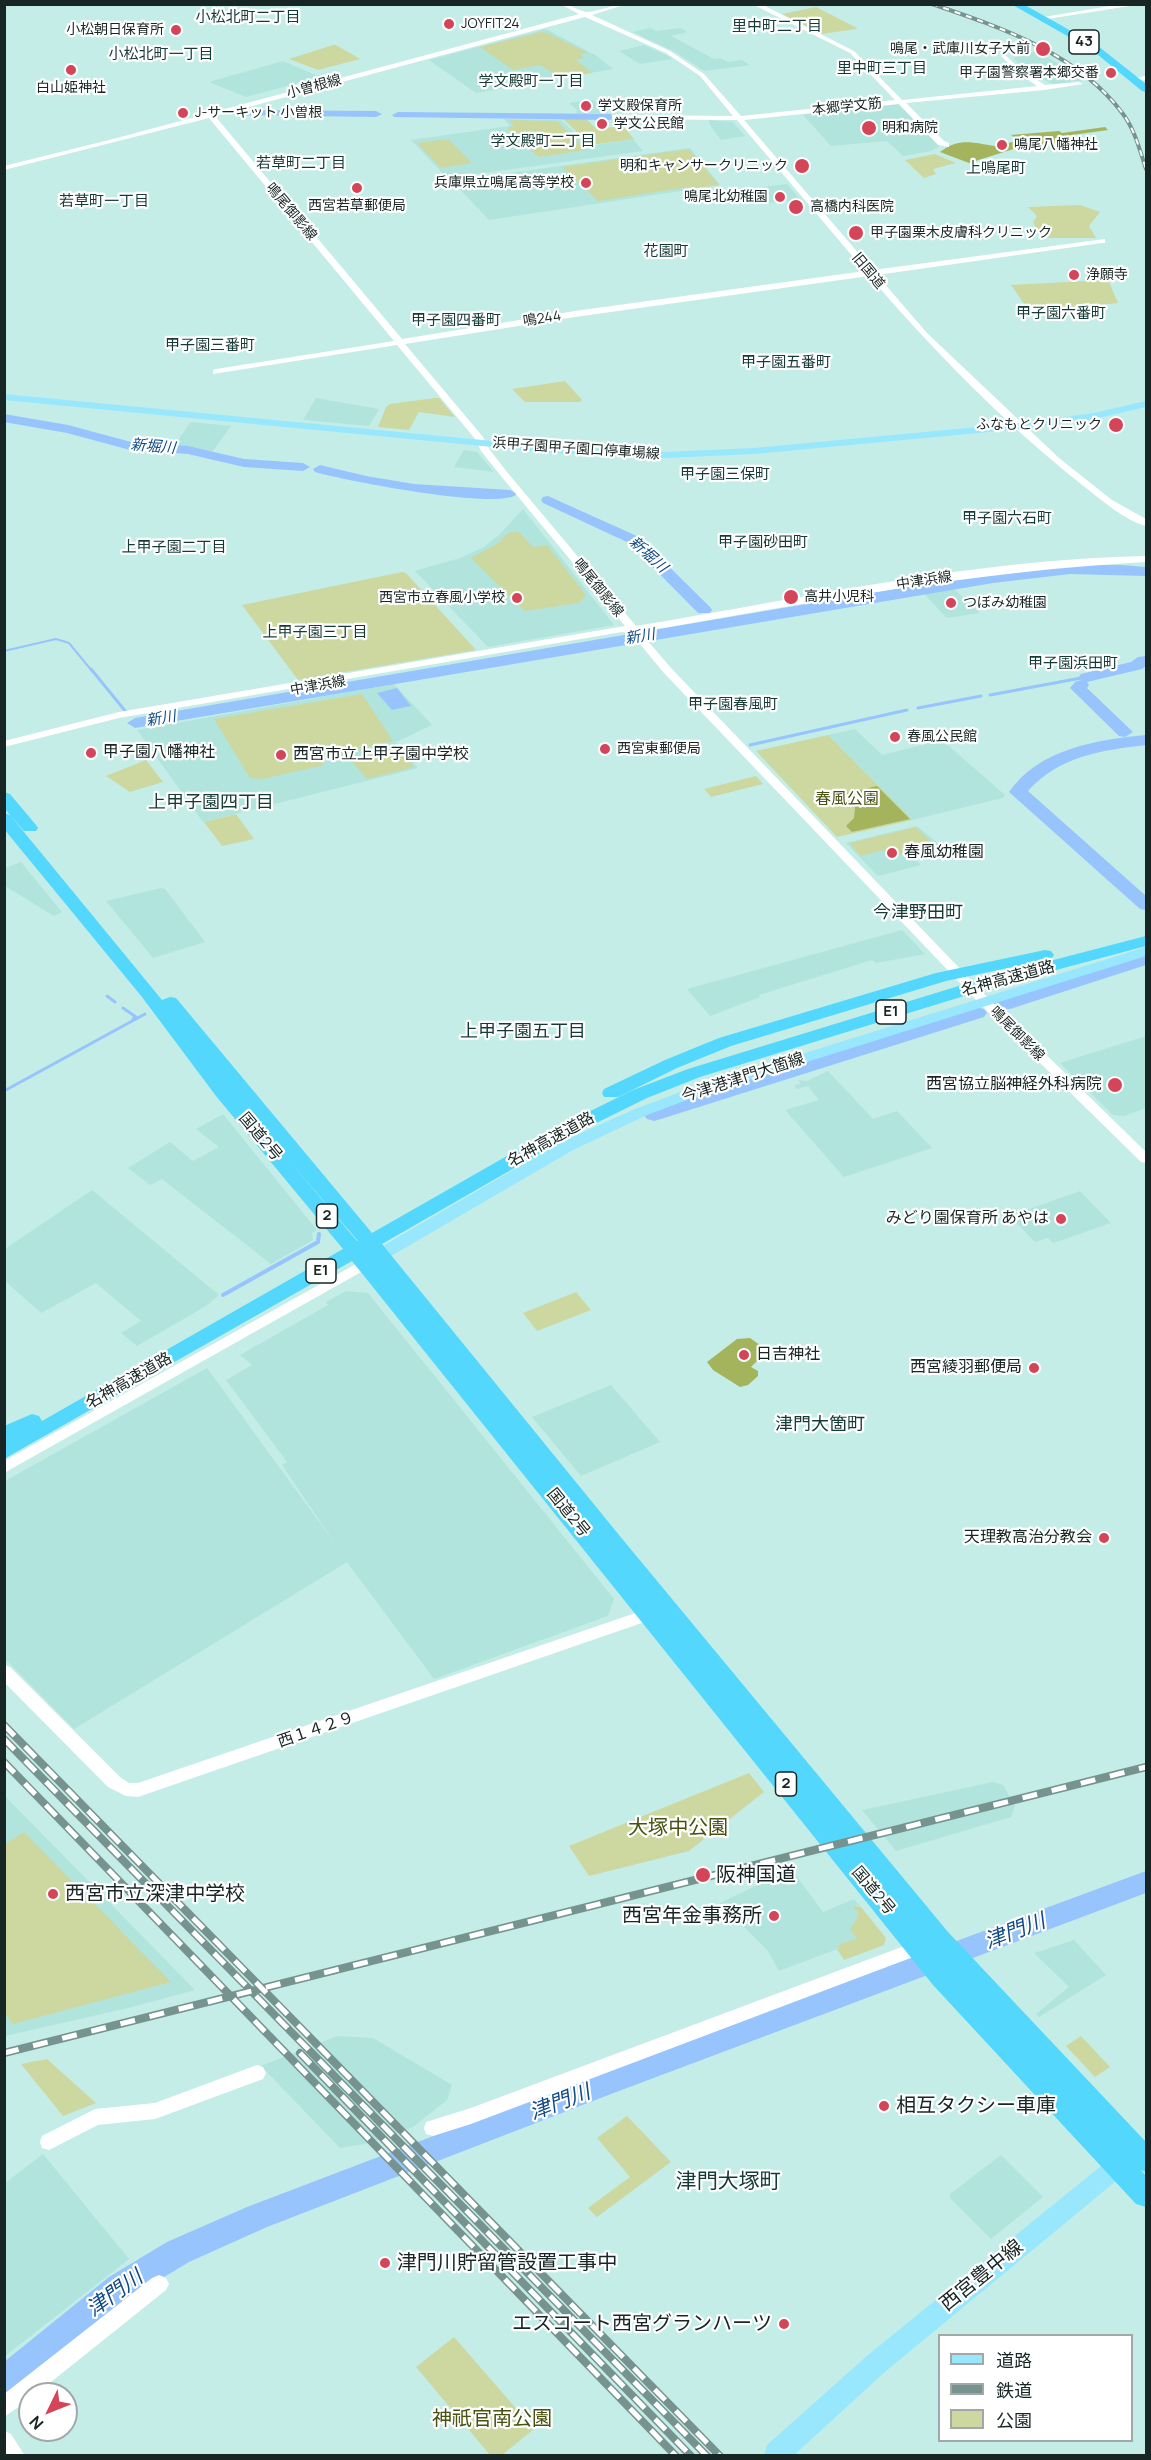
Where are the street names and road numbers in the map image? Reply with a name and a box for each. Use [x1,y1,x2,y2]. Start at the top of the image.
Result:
road number: 43 [1069,30,1099,54]
street label: 小曽根線 [285,72,343,102]
street label: 本郷学文筋 [811,95,883,119]
street label: 鳴尾御影線 [262,180,320,244]
street label: 旧国道 [848,250,888,292]
street label: 鳴244 [522,308,562,330]
street label: 浜甲子園甲子園口停車場線 [492,435,660,463]
street label: 鳴尾御影線 [569,556,627,620]
street label: 中津浜線 [895,568,953,594]
street label: 中津浜線 [289,673,347,699]
street label: 名神高速道路 [959,957,1057,1001]
road number: E1 [876,1000,906,1024]
street label: 鳴尾御影線 [986,1003,1048,1065]
street label: 今津港津門大箇線 [679,1049,807,1107]
street label: 名神高速道路 [504,1108,598,1172]
street label: 国道2号 [234,1109,286,1165]
road number: 2 [316,1204,338,1228]
road number: E1 [306,1259,336,1283]
street label: 名神高速道路 [83,1349,175,1413]
street label: 国道2号 [543,1485,593,1541]
street label: 西１４２９ [275,1708,357,1752]
road number: 2 [776,1772,796,1796]
street label: 国道2号 [847,1863,899,1919]
street label: 西宮豊中線 [936,2235,1028,2317]

